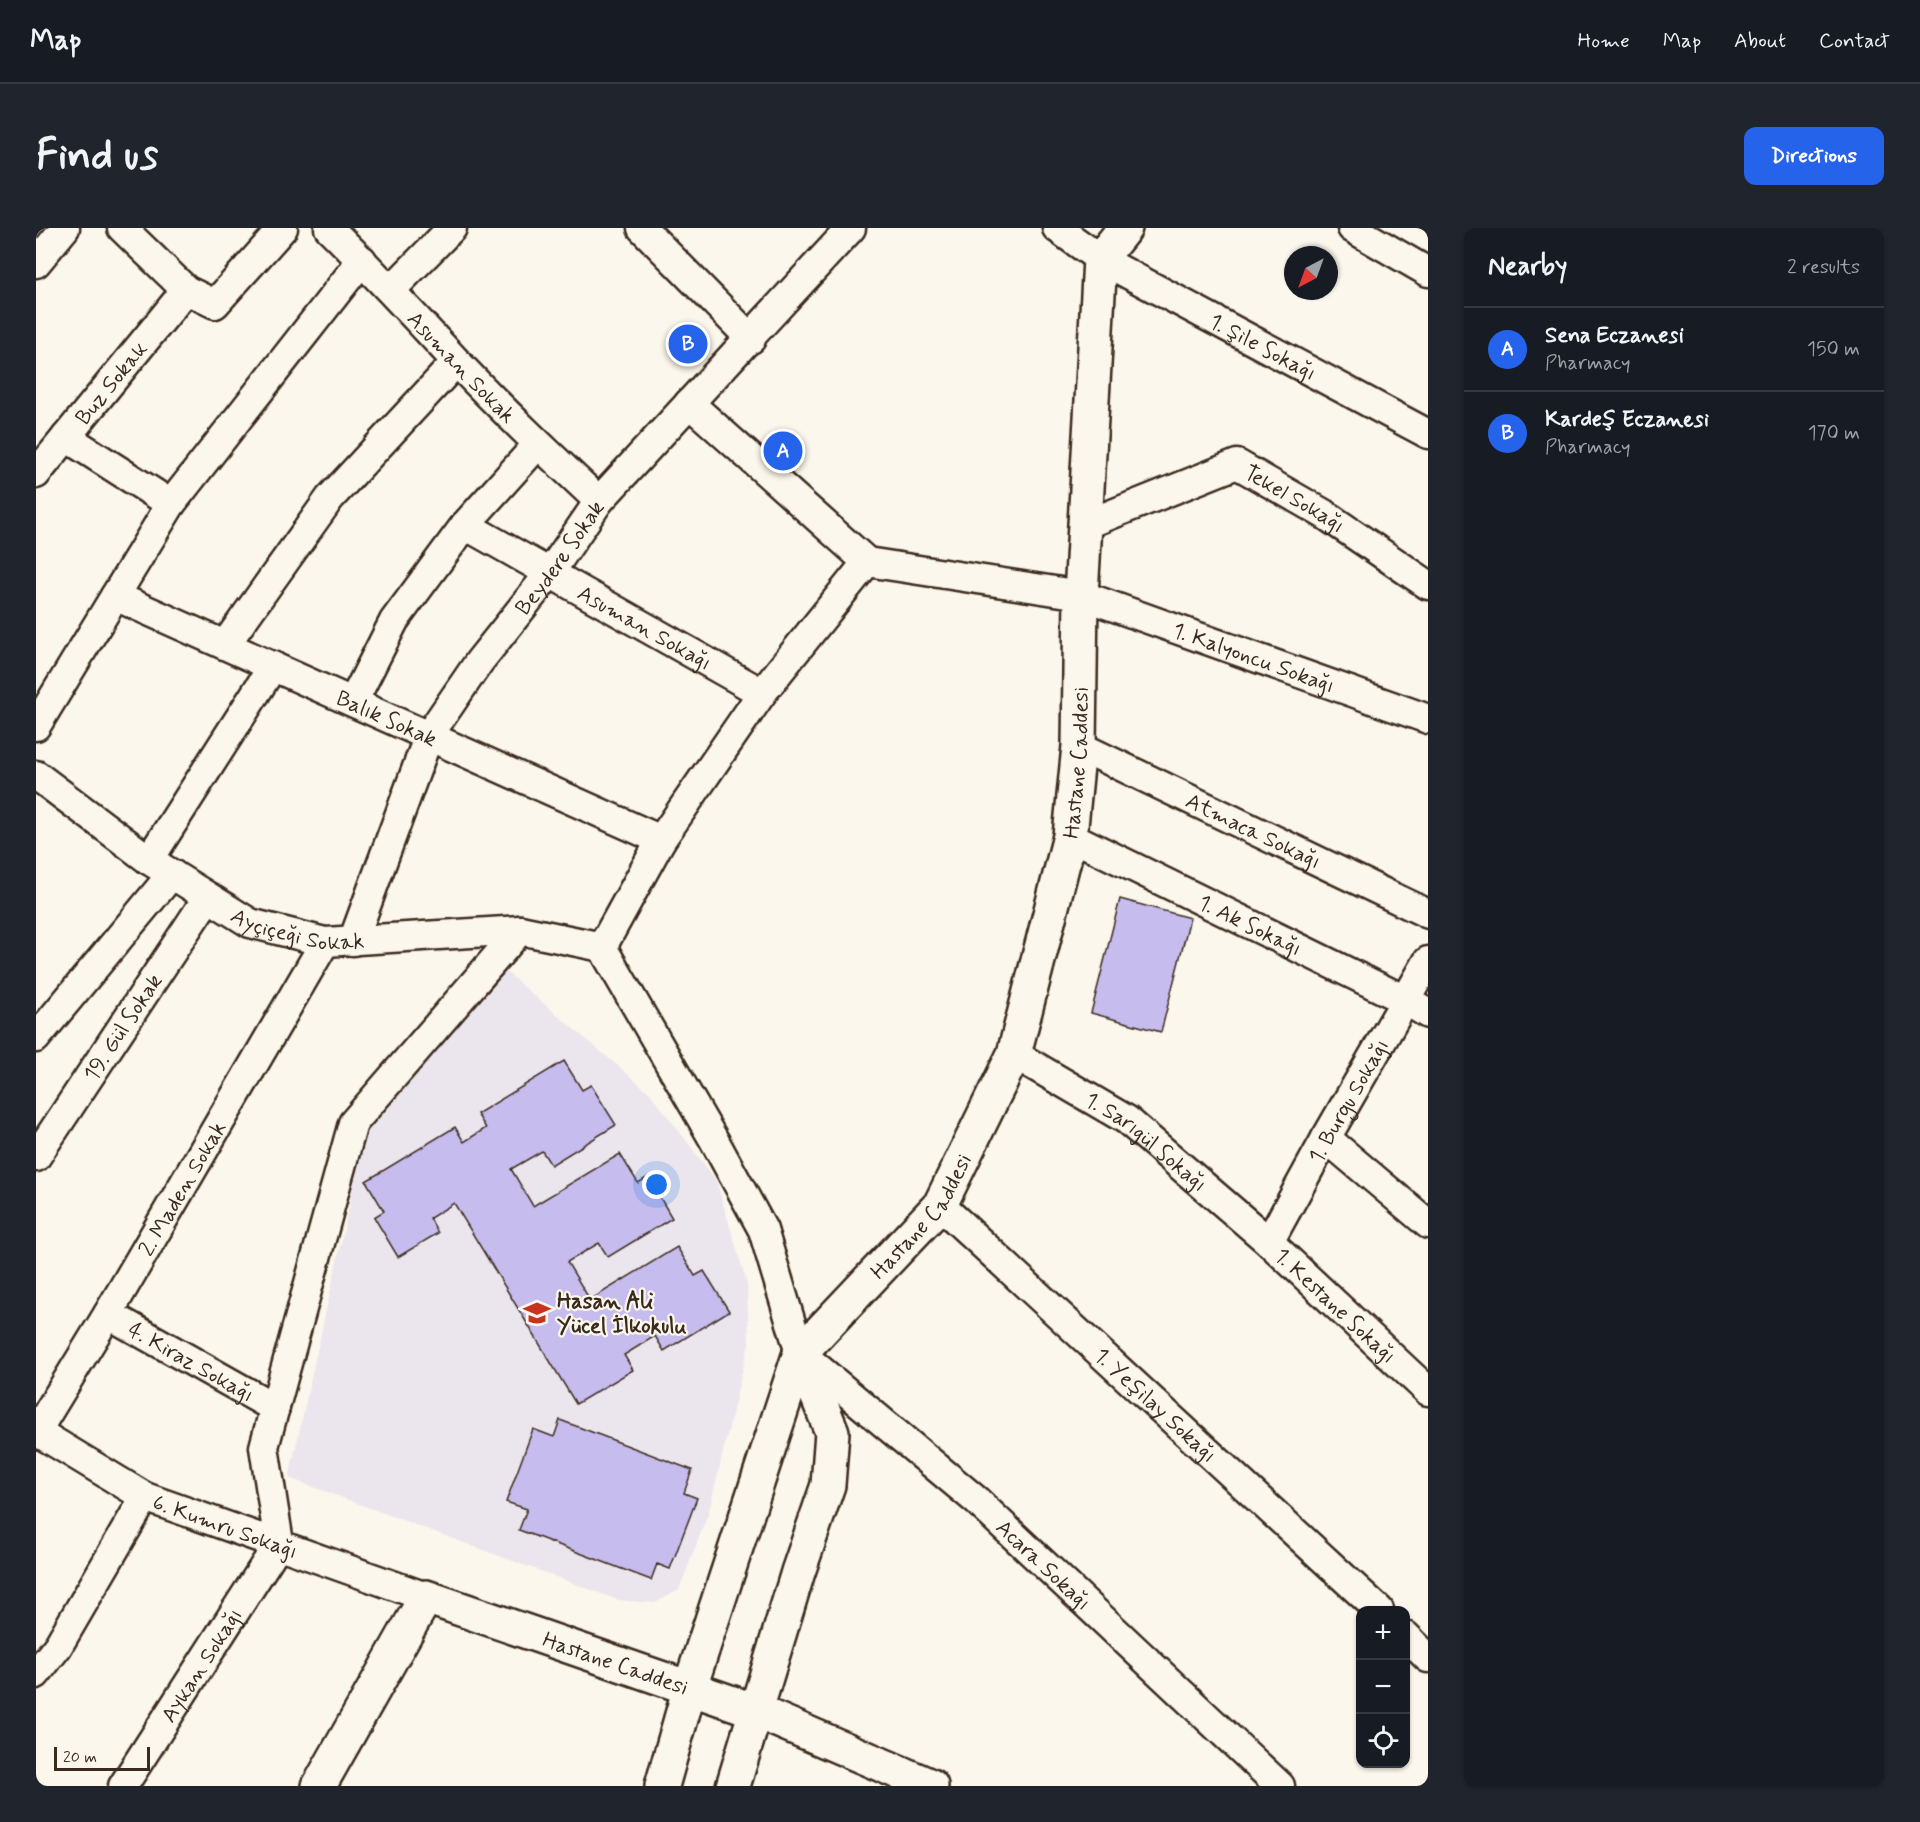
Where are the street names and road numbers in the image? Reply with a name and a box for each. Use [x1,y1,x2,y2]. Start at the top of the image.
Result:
street label: Asuman Sokak [400,306,521,430]
street label: 1. Şile Sokağı [1204,308,1321,388]
street label: Buz Sokak [70,336,154,431]
street label: Tekel Sokağı [1239,459,1350,540]
street label: Beydere Sokak [510,495,611,622]
street label: Asuman Sokağı [572,580,716,678]
street label: 1. Kalyoncu Sokağı [1169,617,1338,701]
street label: Balık Sokak [332,685,441,754]
street label: Hastane Caddesi [1058,687,1096,840]
street label: Atmaca Sokağı [1181,788,1325,876]
street label: 1. Ak Sokağı [1193,889,1306,963]
street label: Ayçiçeği Sokak [225,902,365,958]
street label: 19. Gül Sokak [78,969,169,1087]
street label: 1. Burgu Sokağı [1303,1034,1396,1168]
street label: 1. Sarıgül Sokağı [1079,1087,1212,1199]
street label: 2. Maden Sokak [133,1117,233,1262]
street label: Hastane Caddesi [865,1150,979,1286]
street label: 1. Kestane Sokağı [1268,1242,1402,1370]
street label: 4. Kiraz Sokağı [123,1316,259,1409]
street label: 1. Yeşilay Sokağı [1087,1342,1222,1469]
street label: 6. Kumru Sokağı [149,1489,301,1566]
street label: Acara Sokağı [989,1514,1096,1617]
street label: Aykan Sokağı [155,1603,250,1728]
street label: Hastane Caddesi [539,1626,692,1703]

